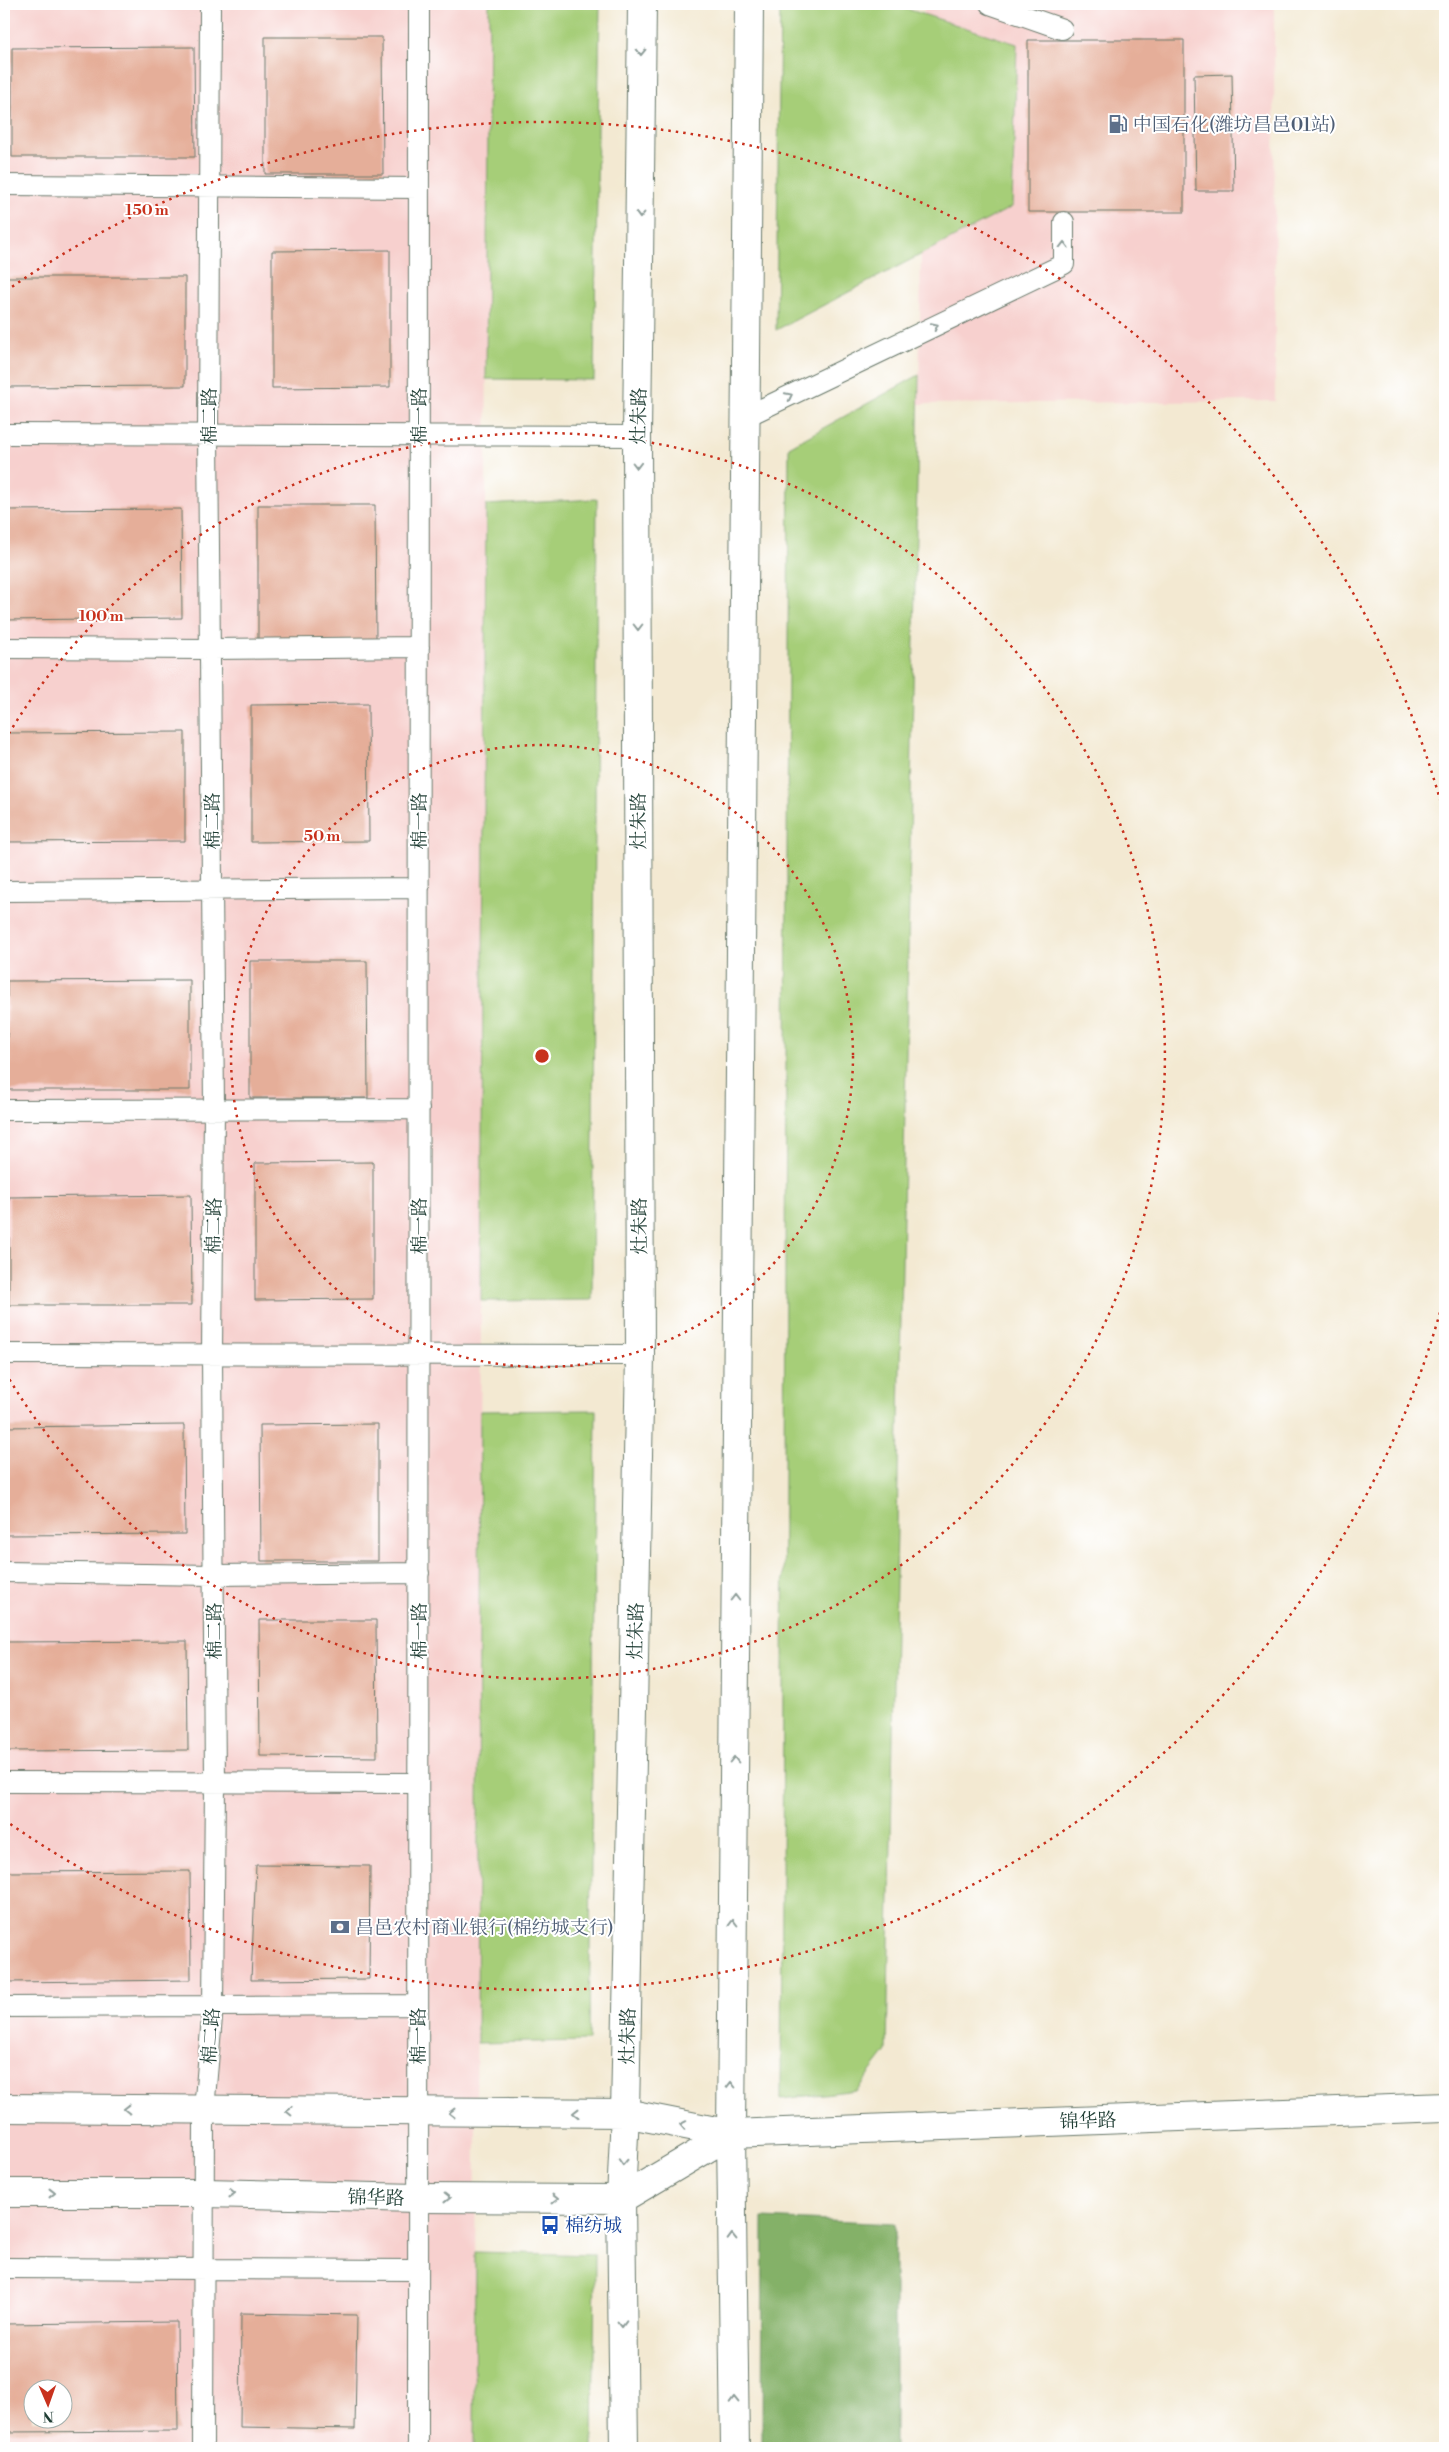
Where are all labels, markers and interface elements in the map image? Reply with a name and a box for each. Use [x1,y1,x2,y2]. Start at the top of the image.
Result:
one-way arrow [636,49,646,57]
fuel station icon: 中国石化(潍坊昌邑01站) [1107,113,1129,135]
place label: 中国石化(潍坊昌邑01站) [1133,113,1336,137]
text: 150 m [125,201,169,220]
one-way arrow [635,212,645,219]
one-way arrow [1059,240,1069,248]
one-way arrow [930,322,939,332]
street label: 棉二路 [198,387,222,445]
street label: 棉一路 [408,387,432,445]
street label: 灶朱路 [627,387,651,445]
one-way arrow [784,392,793,402]
one-way arrow [632,462,642,469]
text: 100 m [79,607,124,626]
one-way arrow [633,624,643,632]
street label: 棉二路 [201,792,225,850]
street label: 棉一路 [408,792,432,850]
street label: 灶朱路 [627,792,651,850]
text: 50 m [304,827,340,846]
centre of rings [533,1047,551,1065]
street label: 棉二路 [202,1197,226,1255]
street label: 棉一路 [408,1197,432,1255]
street label: 灶朱路 [628,1197,652,1255]
one-way arrow [730,1594,740,1602]
street label: 棉二路 [203,1602,227,1660]
street label: 棉一路 [408,1602,432,1660]
street label: 灶朱路 [624,1602,648,1660]
one-way arrow [729,1756,739,1764]
bank icon: 昌邑农村商业银行(棉纺城支行) [329,1916,351,1938]
place label: 昌邑农村商业银行(棉纺城支行) [355,1916,614,1940]
one-way arrow [728,1919,738,1926]
street label: 棉二路 [197,2007,225,2065]
street label: 棉一路 [407,2007,431,2065]
street label: 灶朱路 [616,2007,640,2065]
one-way arrow [726,2081,736,2089]
one-way arrow [122,2104,130,2114]
one-way arrow [285,2106,292,2116]
one-way arrow [447,2108,455,2118]
one-way arrow [572,2108,580,2118]
street label: 锦华路 [1059,2108,1117,2134]
one-way arrow [679,2120,688,2130]
one-way arrow [617,2158,628,2166]
street label: 锦华路 [347,2186,405,2210]
one-way arrow [49,2188,57,2198]
one-way arrow [229,2188,237,2199]
one-way arrow [444,2193,452,2203]
one-way arrow [552,2194,560,2204]
bus stop icon: 棉纺城 [539,2214,561,2236]
place label: 棉纺城 [565,2214,622,2238]
one-way arrow [727,2233,737,2240]
one-way arrow [617,2320,627,2328]
north arrow [22,2380,72,2430]
one-way arrow [729,2395,739,2403]
text: N [43,2407,54,2425]

